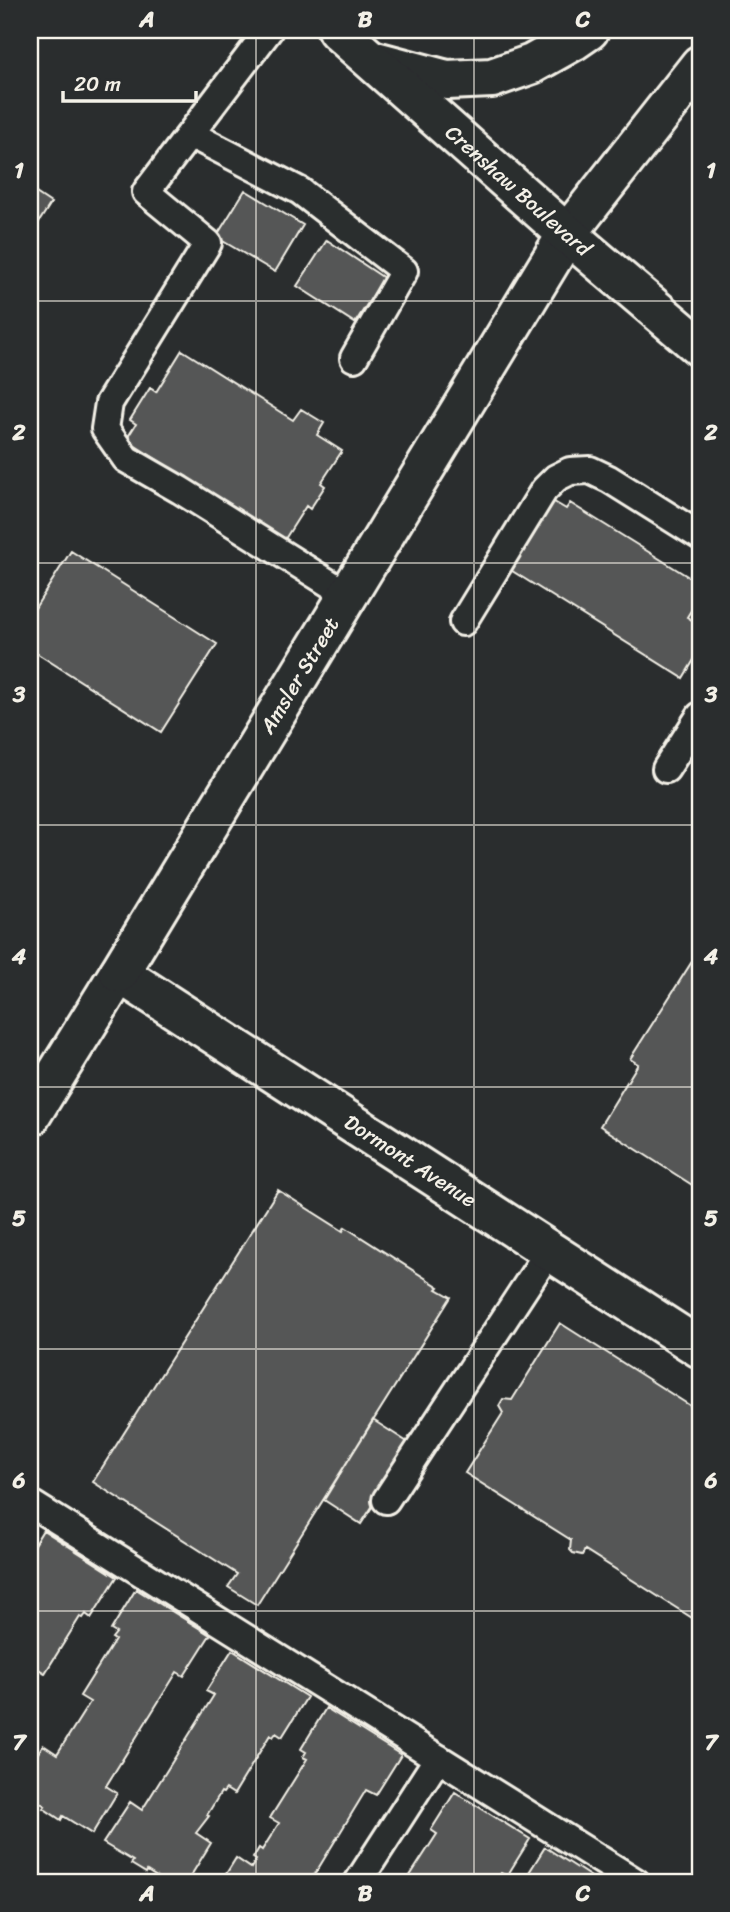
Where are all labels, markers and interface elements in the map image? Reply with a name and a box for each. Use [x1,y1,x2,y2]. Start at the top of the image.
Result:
text: A [138,0,155,40]
text: B [358,0,373,40]
text: C [575,0,591,40]
scale bar [63,60,196,104]
text: 20 m [74,65,121,103]
street label: Crenshaw Boulevard [436,115,602,268]
text: 1 [14,150,24,191]
text: 1 [706,150,716,191]
text: 2 [11,412,26,453]
text: 2 [703,412,718,453]
street label: Amsler Street [249,609,350,742]
text: 3 [12,674,26,715]
text: 3 [704,674,718,715]
text: 4 [11,936,27,977]
text: 4 [703,936,719,977]
street label: Dormont Avenue [336,1104,485,1218]
text: 5 [12,1198,26,1239]
text: 5 [704,1198,718,1239]
text: 6 [11,1460,26,1501]
text: 6 [703,1460,718,1501]
text: 7 [12,1722,27,1763]
text: 7 [704,1722,719,1763]
text: A [138,1873,155,1912]
text: B [358,1873,373,1912]
text: C [575,1873,591,1912]

